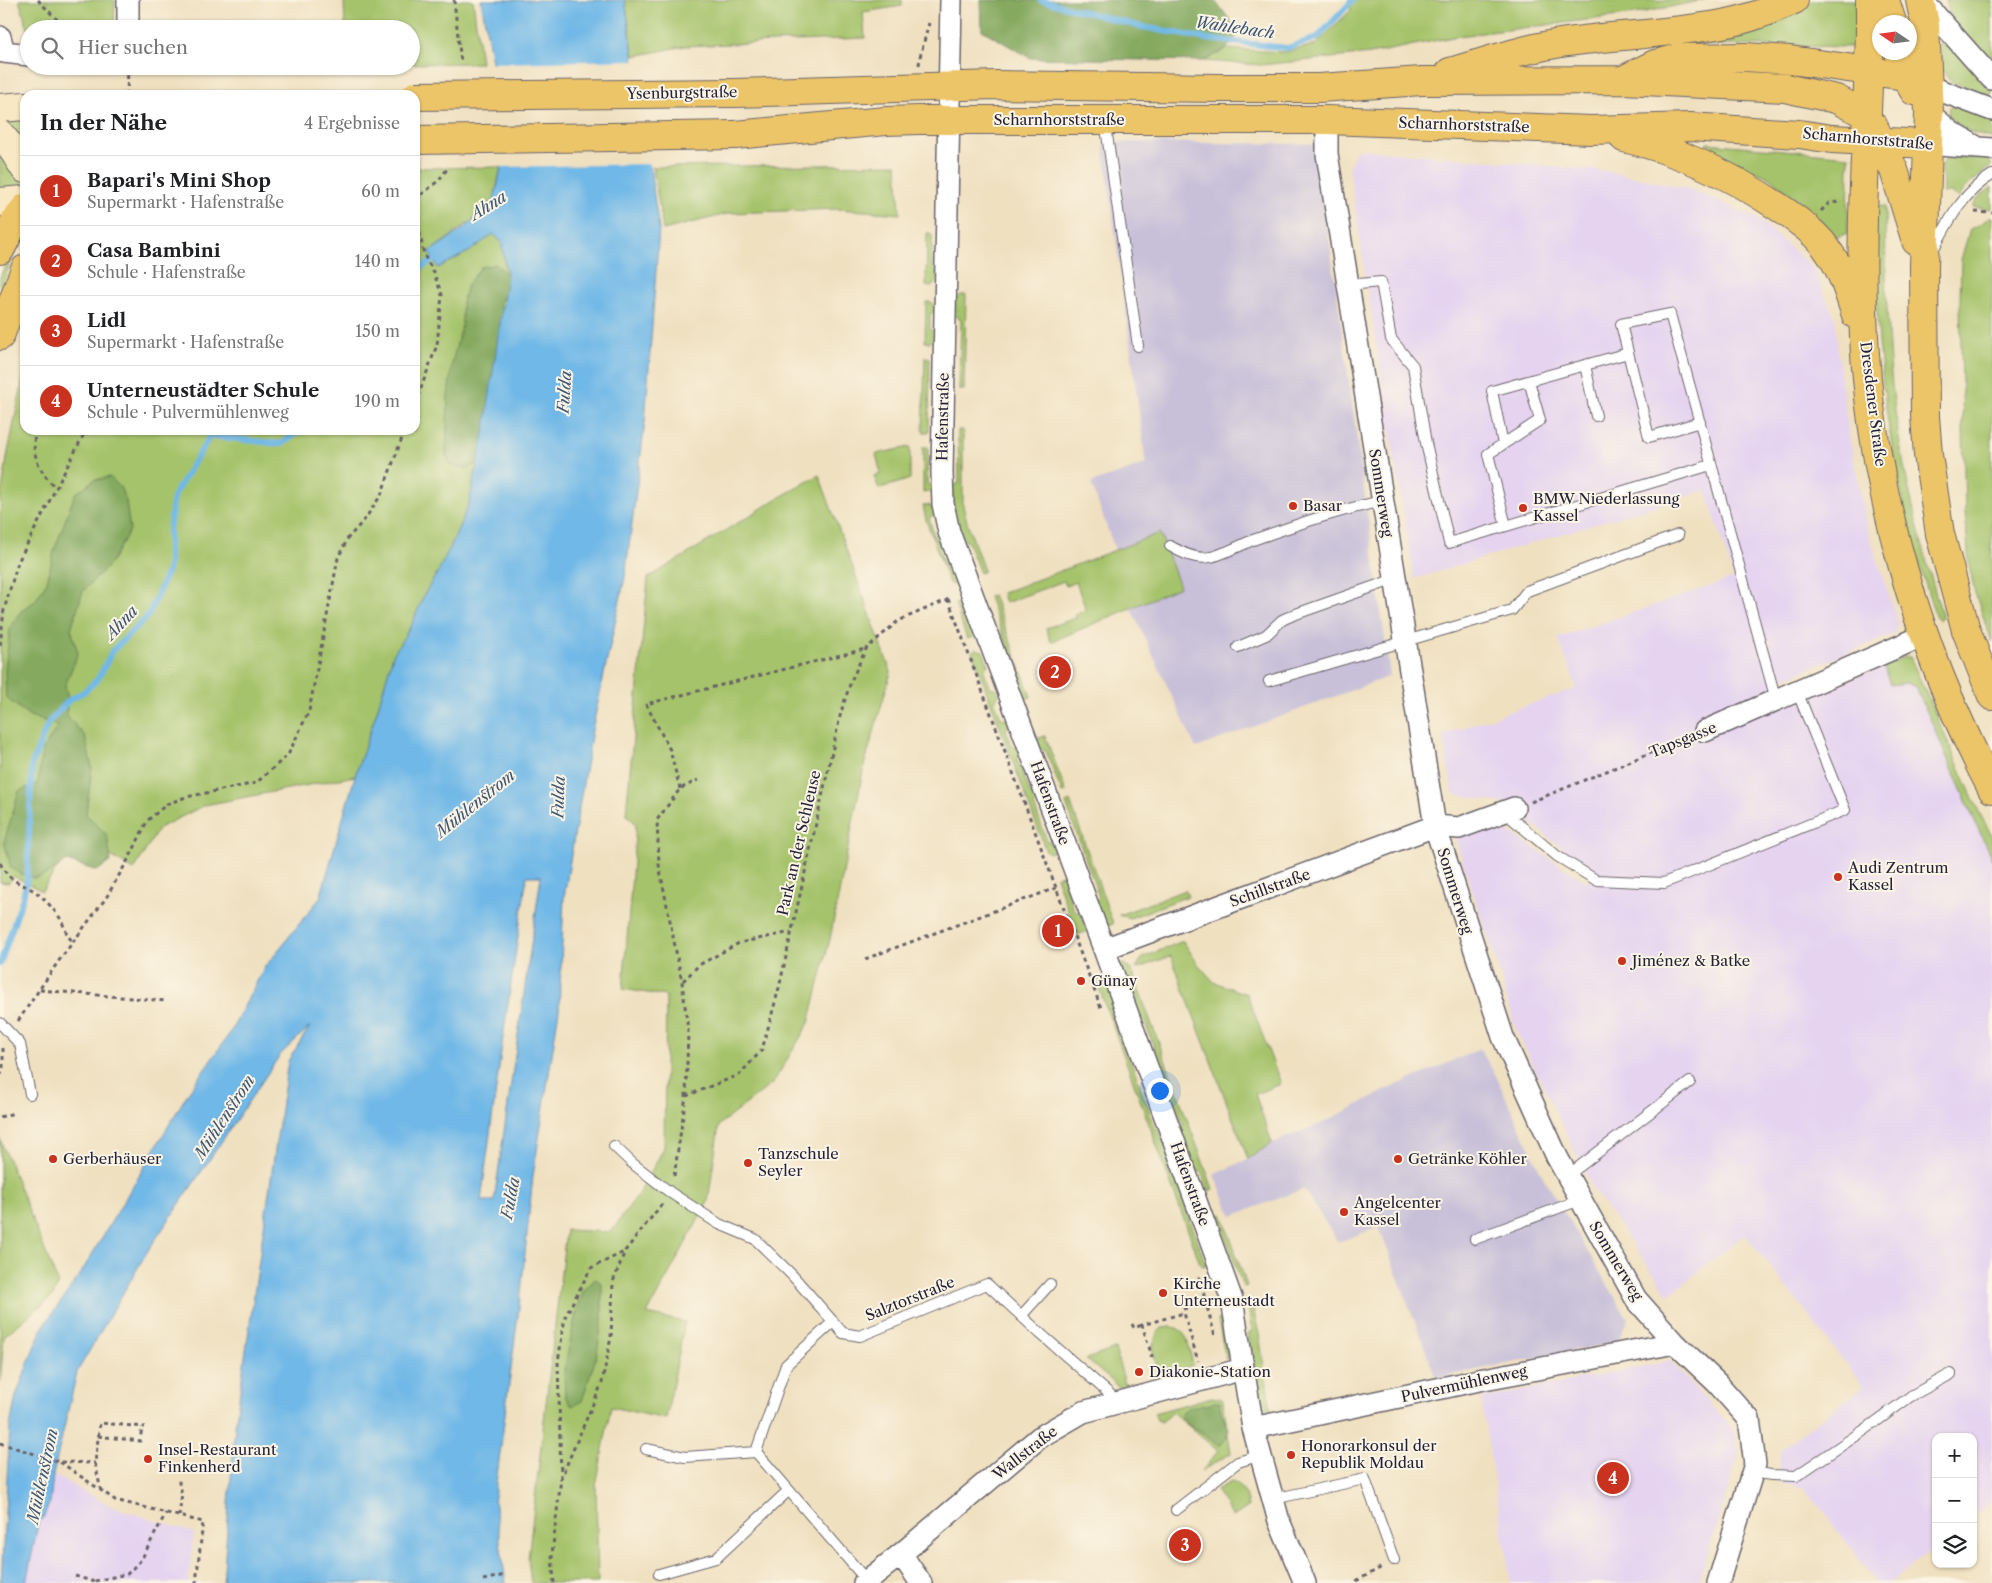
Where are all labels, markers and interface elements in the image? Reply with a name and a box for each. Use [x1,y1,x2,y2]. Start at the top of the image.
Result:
water label: Wahlebach [1194,12,1276,42]
north arrow [1872,15,1917,60]
search box [20,20,420,75]
icon: search [38,34,66,62]
text: Hier suchen [78,36,188,59]
street label: Ysenburgstraße [625,82,738,103]
text: In der Nähe [40,110,167,135]
street label: Scharnhorststraße [993,110,1125,129]
text: 4 Ergebnisse [304,113,400,133]
street label: Scharnhorststraße [1398,113,1530,136]
street label: Scharnhorststraße [1802,123,1934,154]
text: Bapari's Mini Shop [87,169,271,192]
text: 1 [52,181,60,201]
text: 60 m [361,181,400,201]
water label: Ahna [463,186,510,226]
text: Supermarkt · Hafenstraße [87,192,284,212]
text: Casa Bambini [87,239,221,262]
text: 2 [51,251,61,271]
text: 140 m [355,251,400,271]
text: Schule · Hafenstraße [87,262,246,282]
text: Lidl [87,309,126,332]
text: 3 [51,321,61,341]
text: 150 m [355,321,400,341]
text: Supermarkt · Hafenstraße [87,332,284,352]
street label: Dresdener Straße [1856,340,1891,468]
water label: Fulda [552,370,575,416]
street label: Hafenstraße [932,373,953,461]
text: Unterneustädter Schule [87,379,319,402]
text: 4 [51,391,61,411]
text: 190 m [355,391,400,411]
text: Schule · Pulvermühlenweg [87,402,289,422]
street label: Sommerweg [1365,447,1398,539]
place label: BMW Niederlassung Kassel [1533,489,1680,525]
place label: Basar [1303,496,1343,515]
marker: Basar [1287,500,1299,512]
marker: BMW Niederlassung Kassel [1517,502,1529,514]
water label: Ahna [98,600,142,645]
pin: 2 [1039,653,1071,691]
street label: Tapsgasse [1646,717,1719,762]
street label: Hafenstraße [1026,758,1075,848]
water label: Mühlenstrom [430,765,519,842]
street label: Park an der Schleuse [773,768,824,917]
water label: Fulda [547,775,569,821]
street label: Sommerweg [1433,845,1478,936]
place label: Audi Zentrum Kassel [1847,858,1949,894]
street label: Schillstraße [1227,864,1313,911]
marker: Audi Zentrum Kassel [1832,871,1844,883]
pin: 1 [1042,912,1074,950]
place label: Jiménez & Batke [1630,951,1750,970]
marker: Jiménez & Batke [1616,955,1628,967]
place label: Günay [1091,971,1138,990]
marker: Günay [1075,975,1087,987]
water label: Mühlenstrom [188,1071,259,1165]
your location [1147,1078,1173,1104]
street label: Hafenstraße [1166,1139,1215,1229]
place label: Tanzschule Seyler [758,1144,839,1180]
place label: Gerberhäuser [63,1149,162,1168]
place label: Getränke Köhler [1408,1149,1527,1168]
marker: Gerberhäuser [47,1153,59,1165]
marker: Getränke Köhler [1392,1153,1404,1165]
marker: Tanzschule Seyler [742,1157,754,1169]
water label: Fulda [496,1175,524,1223]
place label: Angelcenter Kassel [1353,1193,1442,1229]
marker: Angelcenter Kassel [1338,1206,1350,1218]
street label: Sommerweg [1585,1218,1648,1304]
street label: Salztorstraße [862,1272,957,1325]
place label: Kirche Unterneustadt [1173,1274,1275,1310]
marker: Kirche Unterneustadt [1157,1287,1169,1299]
street label: Pulvermühlenweg [1399,1361,1529,1406]
place label: Diakonie-Station [1149,1362,1271,1381]
marker: Diakonie-Station [1133,1366,1145,1378]
street label: Wallstraße [988,1422,1061,1484]
water label: Mühlenstrom [22,1427,62,1527]
map controls [1932,1433,1977,1568]
button: + [1932,1433,1977,1478]
place label: Honorarkonsul der Republik Moldau [1301,1436,1437,1472]
place label: Insel-Restaurant Finkenherd [158,1440,277,1476]
marker: Honorarkonsul der Republik Moldau [1285,1449,1297,1461]
marker: Insel-Restaurant Finkenherd [142,1453,154,1465]
pin: 4 [1597,1459,1629,1497]
button: − [1932,1478,1977,1523]
button: layers [1932,1523,1977,1568]
pin: 3 [1169,1526,1201,1564]

